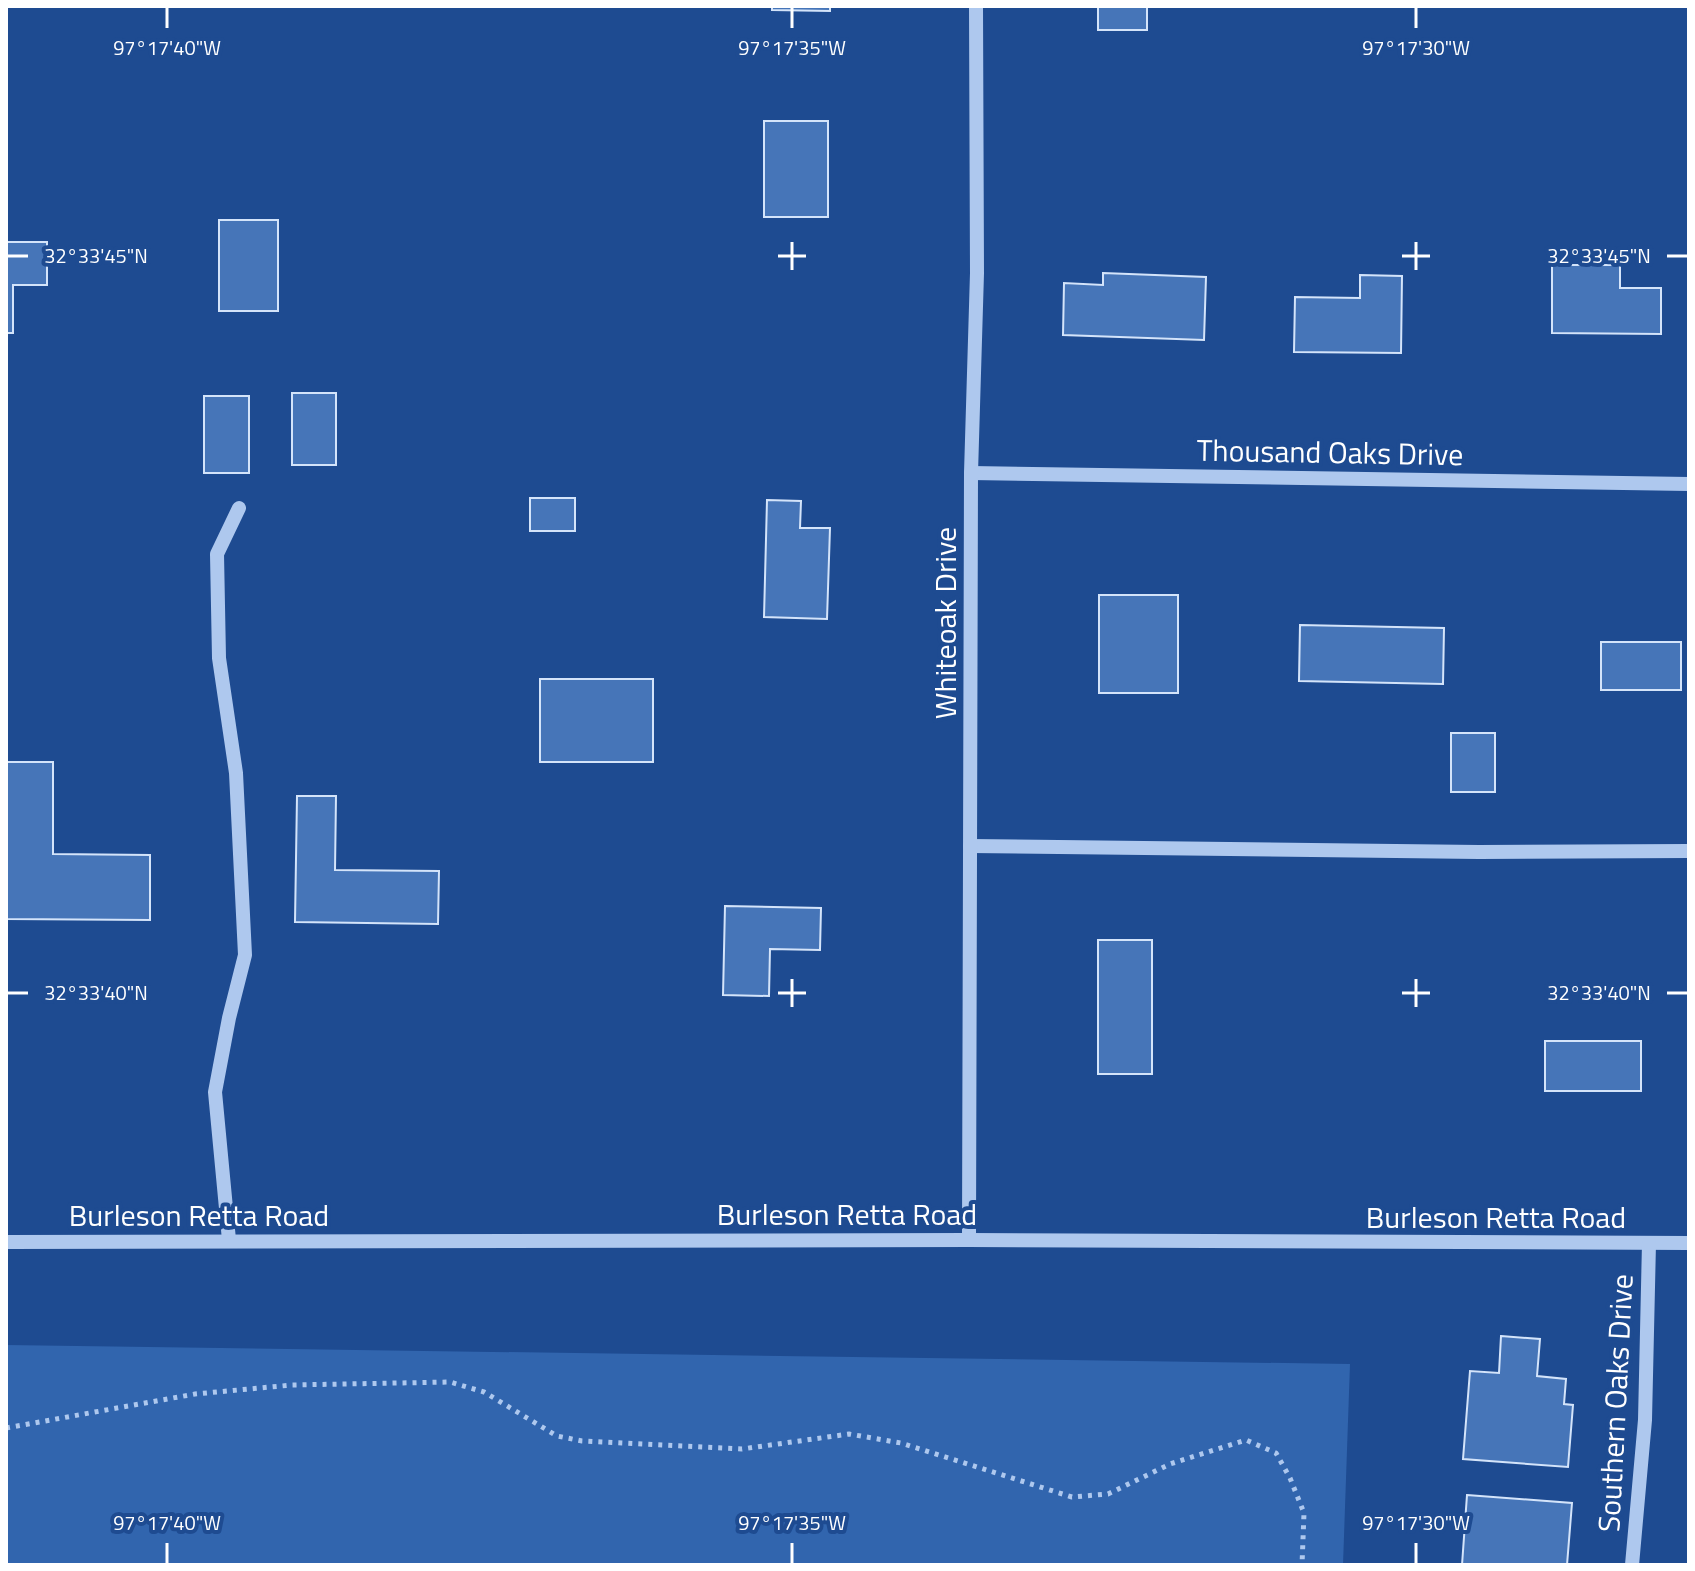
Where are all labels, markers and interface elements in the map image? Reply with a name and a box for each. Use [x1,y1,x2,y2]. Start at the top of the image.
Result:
text: 97°17'40"W [113,32,221,63]
text: 97°17'35"W [738,32,846,63]
text: 97°17'30"W [1362,32,1470,63]
text: 32°33'45"N [44,240,148,271]
text: 32°33'45"N [1547,240,1651,271]
street label: Thousand Oaks Drive [1196,427,1464,477]
street label: Whiteoak Drive [922,527,968,719]
text: 32°33'40"N [44,977,148,1008]
text: 32°33'40"N [1547,977,1651,1008]
street label: Burleson Retta Road [717,1191,977,1237]
street label: Burleson Retta Road [69,1192,329,1238]
street label: Burleson Retta Road [1366,1194,1626,1240]
street label: Southern Oaks Drive [1585,1273,1645,1533]
text: 97°17'40"W [113,1507,221,1538]
text: 97°17'35"W [738,1507,846,1538]
text: 97°17'30"W [1362,1507,1470,1538]

